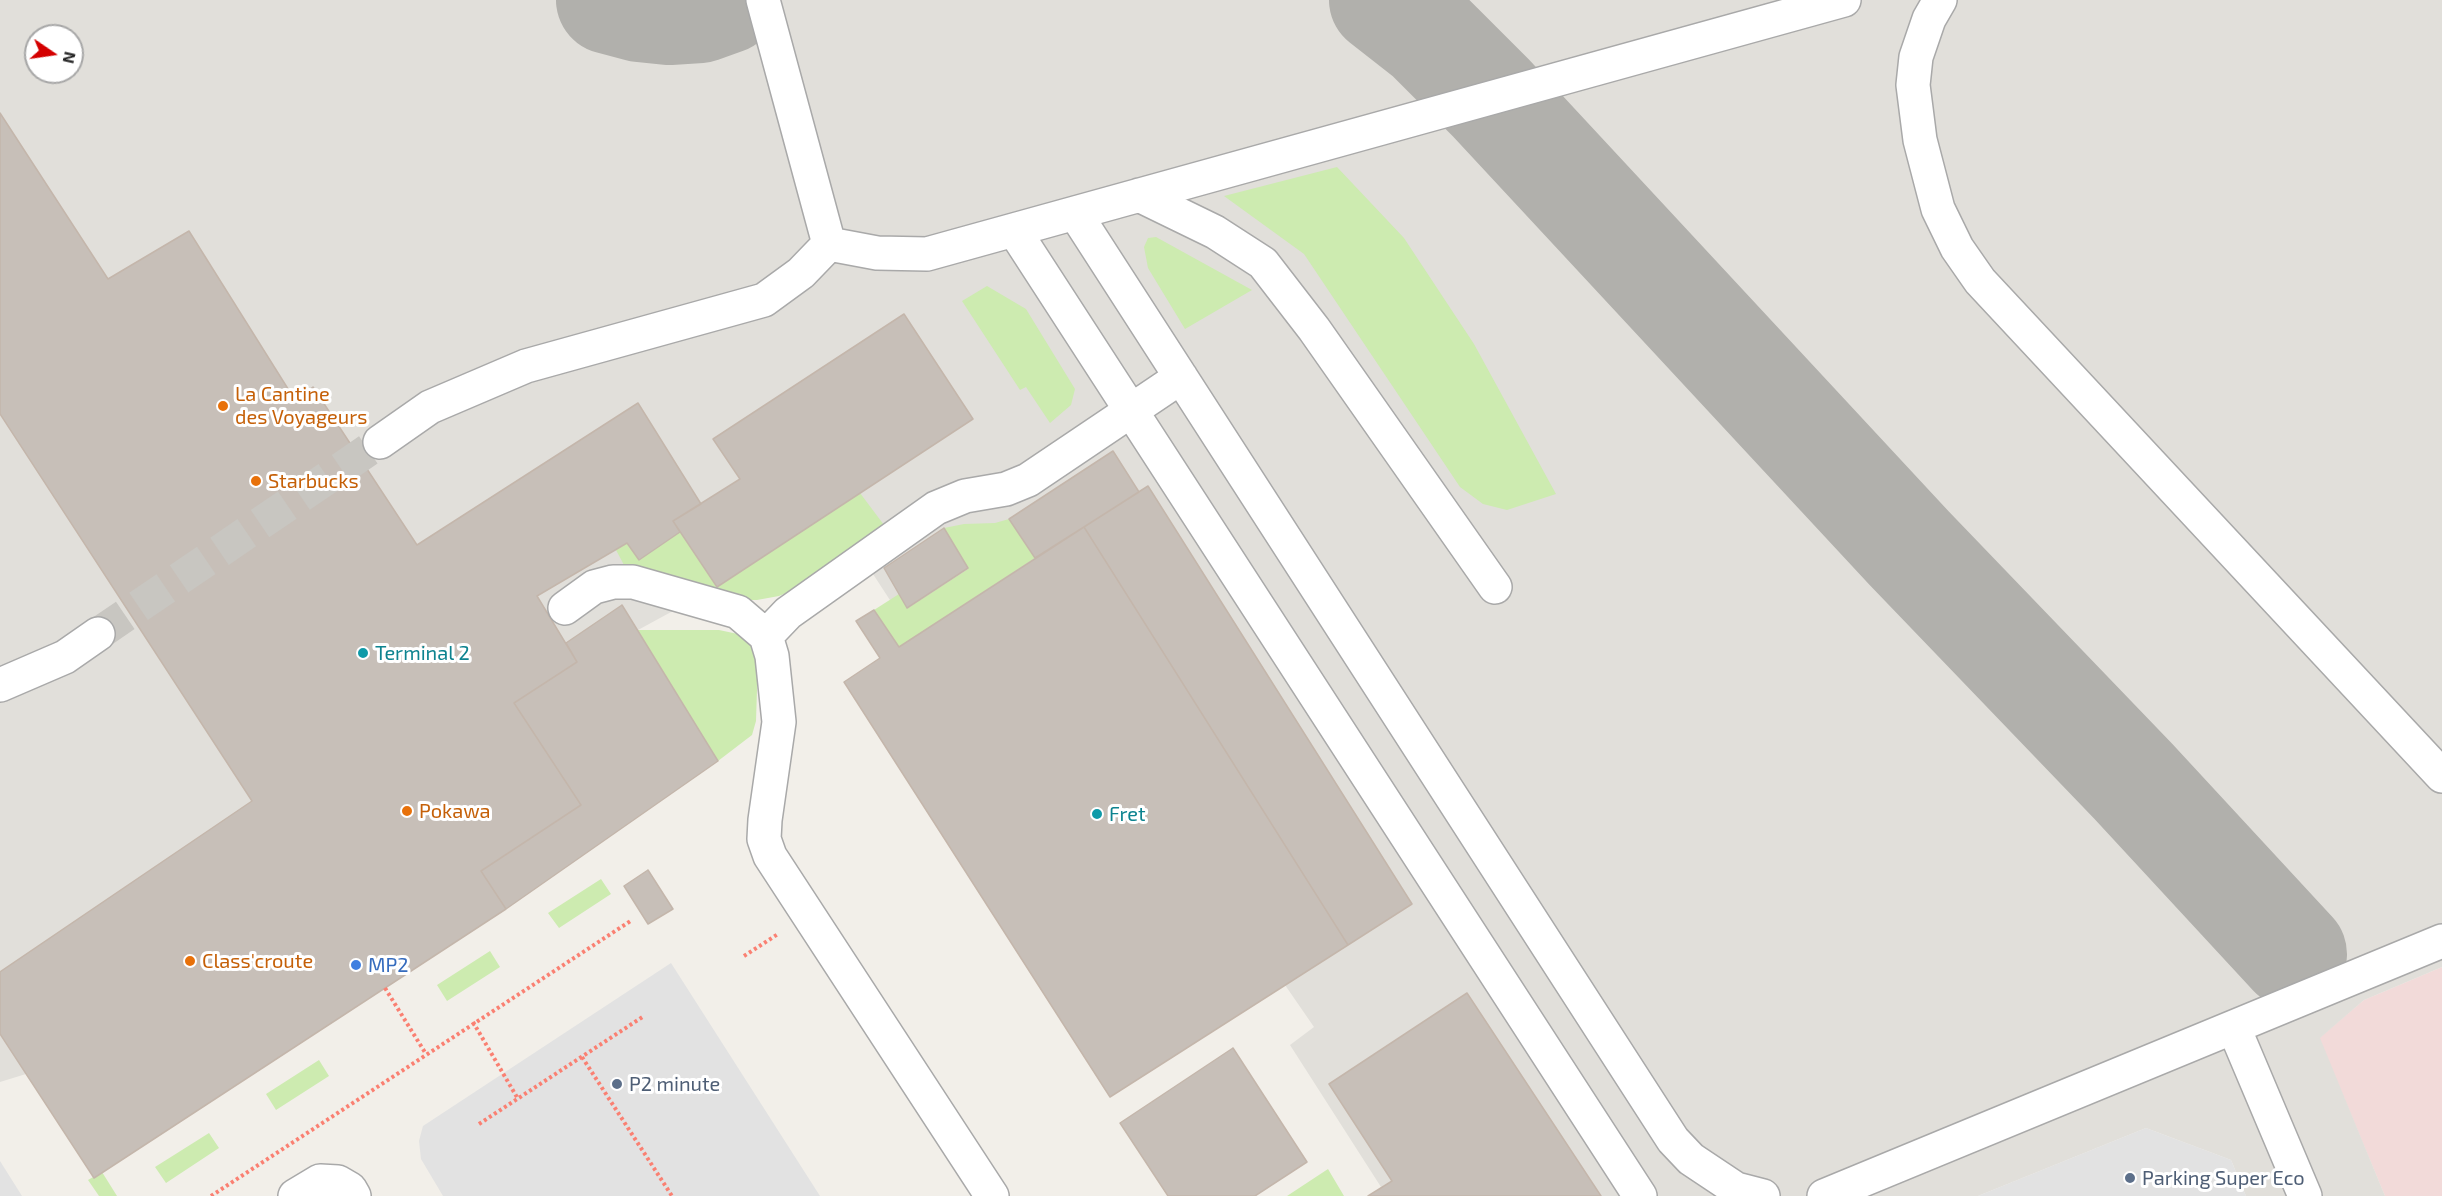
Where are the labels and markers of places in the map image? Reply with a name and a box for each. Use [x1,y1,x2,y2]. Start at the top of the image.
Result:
place label: La Cantine des Voyageurs [235,382,367,429]
marker: La Cantine des Voyageurs [216,399,230,413]
place label: Starbucks [268,469,359,493]
marker: Starbucks [249,474,263,488]
place label: Terminal 2 [375,641,470,665]
marker: Terminal 2 [356,646,370,660]
place label: Pokawa [419,799,491,823]
place label: Fret [1109,802,1146,826]
marker: Pokawa [400,804,414,818]
marker: Fret [1090,807,1104,821]
place label: Class'croute [202,949,313,973]
place label: MP2 [368,953,409,977]
marker: Class'croute [183,954,197,968]
marker: MP2 [349,958,363,972]
place label: P2 minute [629,1072,720,1096]
marker: P2 minute [610,1077,624,1091]
place label: Parking Super Eco [2142,1166,2305,1190]
marker: Parking Super Eco [2123,1171,2137,1185]

